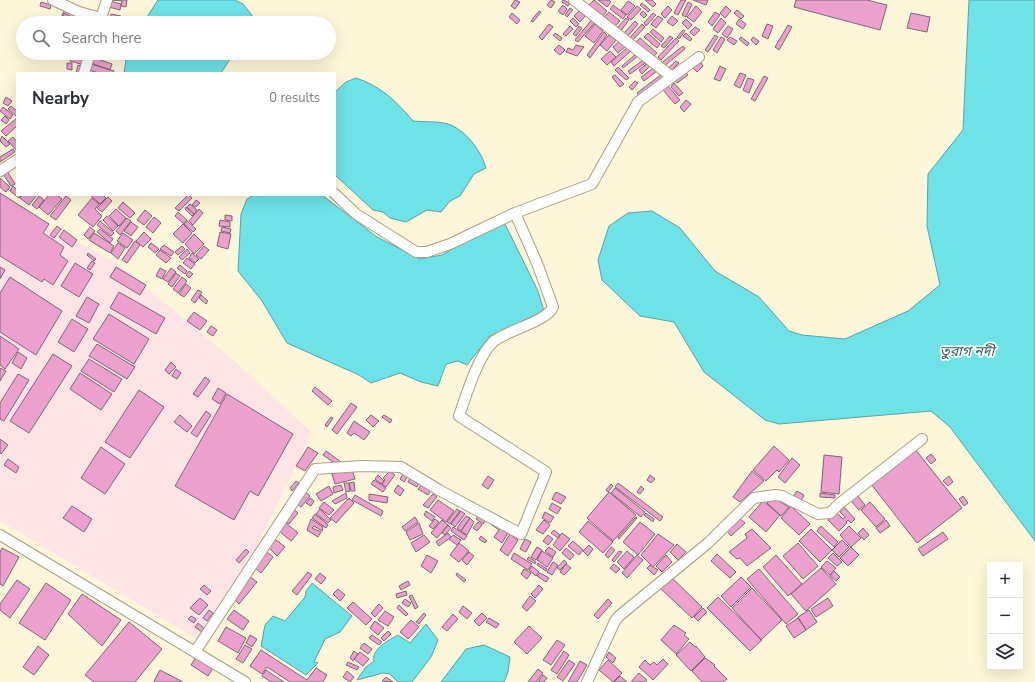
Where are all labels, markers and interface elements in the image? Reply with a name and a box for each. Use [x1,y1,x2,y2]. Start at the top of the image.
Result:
search box [16,16,336,60]
icon: search [30,27,52,49]
text: Search here [62,28,142,48]
text: Nearby [32,87,89,110]
text: 0 results [269,89,320,107]
water label: তুরাগ নদী [940,342,998,361]
map controls [987,562,1023,670]
button: + [987,562,1023,598]
button: − [987,598,1023,634]
button: layers [987,634,1023,670]

